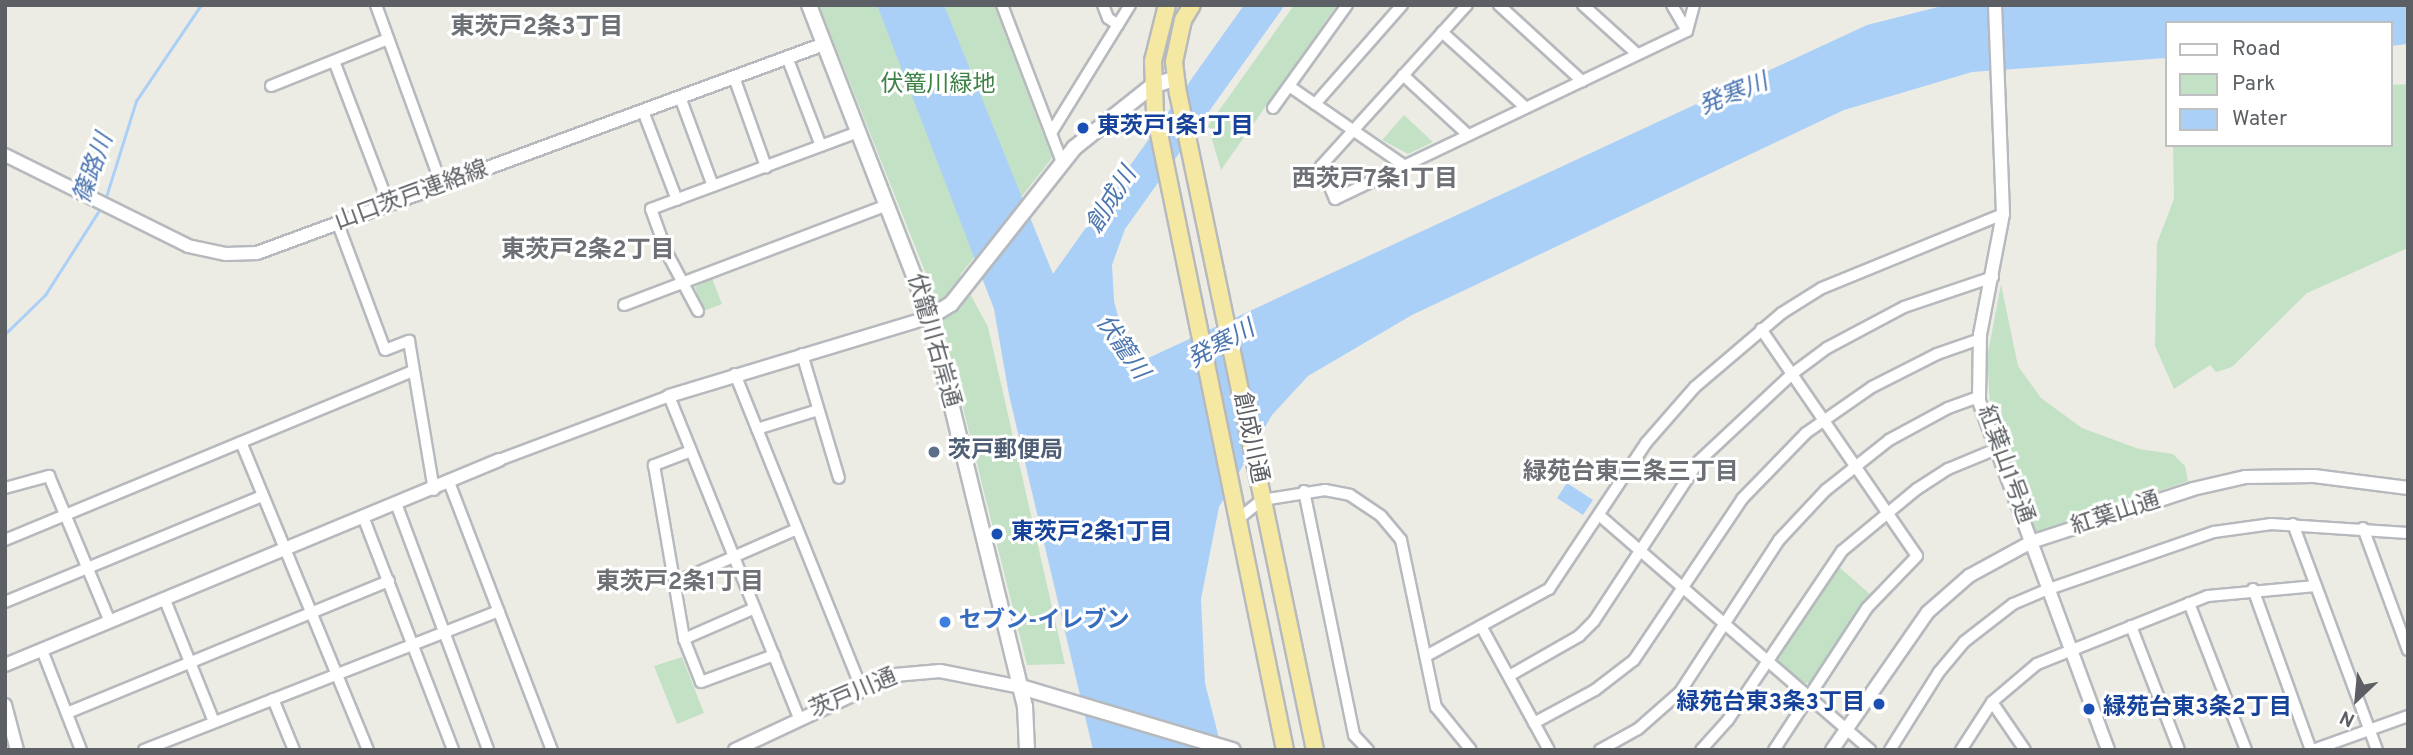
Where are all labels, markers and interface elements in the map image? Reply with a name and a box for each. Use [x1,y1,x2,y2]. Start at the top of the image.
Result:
district label: 東茨戸2条3丁目 [450,15,624,43]
legend [2164,21,2392,147]
text: Road [2232,36,2281,63]
water label: 発寒川 [1695,69,1773,123]
text: Park [2232,71,2275,98]
park label: 伏篭川緑地 [881,72,995,100]
text: Water [2232,106,2287,133]
place label: 東茨戸1条1丁目 [1097,114,1253,142]
marker: 東茨戸1条1丁目 [1075,120,1091,136]
water label: 篠路川 [69,130,121,208]
street label: 山口茨戸連絡線 [332,156,492,238]
water label: 創成川 [1082,163,1144,239]
district label: 西茨戸7条1丁目 [1292,167,1458,195]
district label: 東茨戸2条2丁目 [501,238,675,266]
street label: 伏籠川右岸通 [900,271,964,411]
water label: 伏籠川 [1089,310,1153,386]
water label: 発寒川 [1184,316,1260,376]
street label: 創成川通 [1226,390,1272,486]
street label: 紅葉山1号通 [1970,402,2038,528]
place label: 茨戸郵便局 [948,438,1063,466]
marker: 茨戸郵便局 [926,444,942,460]
district label: 緑苑台東三条三丁目 [1523,460,1739,488]
street label: 紅葉山通 [2068,488,2164,542]
place label: 東茨戸2条1丁目 [1011,520,1172,548]
marker: 東茨戸2条1丁目 [989,526,1005,542]
district label: 東茨戸2条1丁目 [596,570,764,598]
place label: セブン-イレブン [959,608,1130,636]
marker: セブン-イレブン [937,614,953,630]
street label: 茨戸川通 [806,664,902,726]
north arrow [2322,664,2392,734]
place label: 緑苑台東3条3丁目 [1676,690,1865,718]
place label: 緑苑台東3条2丁目 [2103,695,2292,723]
marker: 緑苑台東3条3丁目 [1871,696,1887,712]
marker: 緑苑台東3条2丁目 [2081,701,2097,717]
text: N [2336,704,2359,732]

